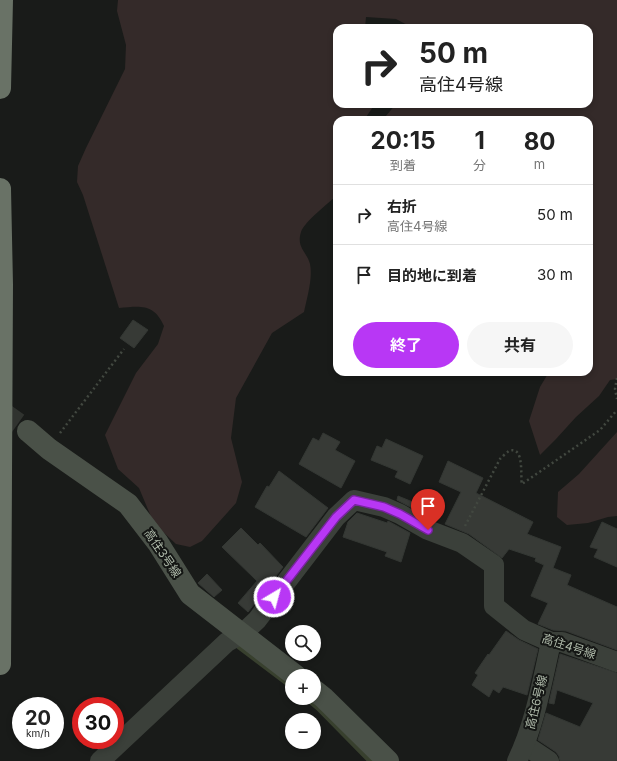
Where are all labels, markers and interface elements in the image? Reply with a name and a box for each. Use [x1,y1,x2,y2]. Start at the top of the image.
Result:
text: 50 m [419,36,488,70]
icon: right [353,40,405,92]
text: 高住4号線 [419,74,503,95]
text: 20:15 [371,126,436,155]
text: 1 [474,126,485,155]
text: 80 [524,127,555,156]
text: m [534,156,545,172]
text: 到着 [390,157,416,173]
text: 分 [473,157,486,173]
text: 右折 [387,197,417,216]
icon: right [353,204,375,226]
text: 50 m [537,205,573,224]
text: 高住4号線 [387,218,447,234]
icon: arrive [353,264,375,286]
text: 30 m [537,265,573,284]
text: 目的地に到着 [387,266,477,285]
button: 終了 [353,322,459,368]
button: 共有 [467,322,573,368]
pin [411,489,445,530]
icon: arrive [417,495,439,517]
street label: 高住3号線 [141,526,185,580]
position arrow [253,576,295,618]
map controls [285,625,321,749]
button: search [285,625,321,661]
street label: 高住4号線 [540,630,598,662]
button: + [285,669,321,705]
street label: 高住6号線 [522,673,550,731]
speed limit sign: 30 [72,697,124,749]
text: 20 [25,706,51,730]
button: − [285,713,321,749]
text: km/h [26,727,50,739]

